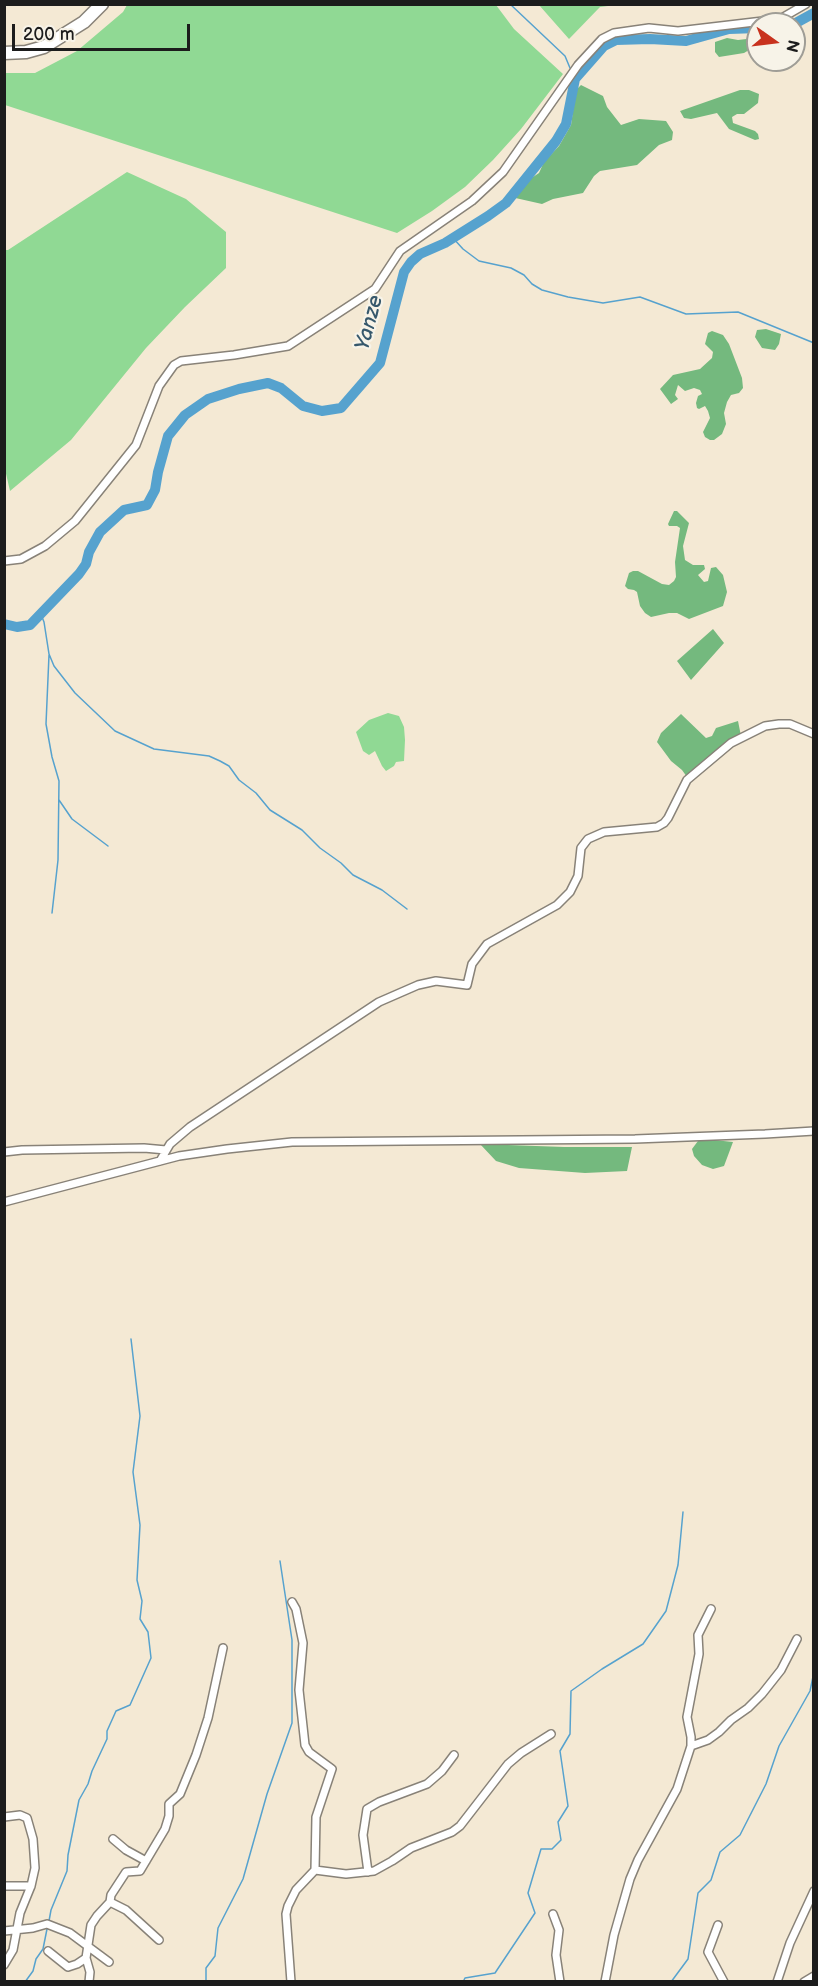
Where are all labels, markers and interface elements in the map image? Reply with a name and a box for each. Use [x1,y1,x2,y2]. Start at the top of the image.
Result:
scale bar [15,12,194,50]
north arrow [746,12,806,72]
text: 200 m [23,24,75,45]
text: N [781,38,803,54]
water label: Yanze [351,293,389,353]

